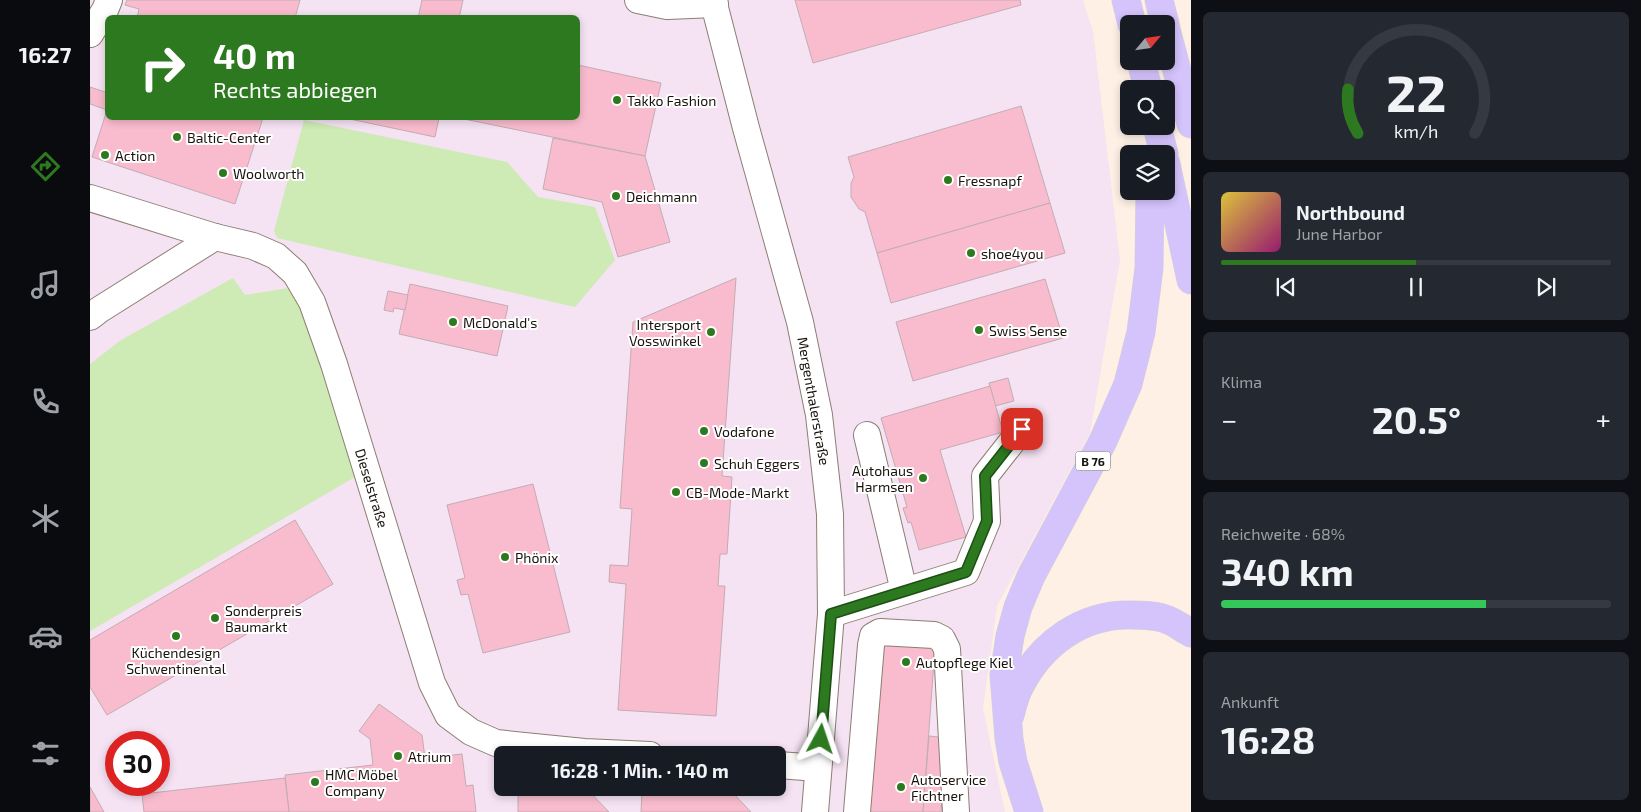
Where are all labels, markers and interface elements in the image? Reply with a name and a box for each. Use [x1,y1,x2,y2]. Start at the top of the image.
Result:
north arrow [1120,15,1175,70]
map controls [1120,15,1175,200]
text: 40 m [213,34,296,76]
icon: right [130,35,195,100]
text: 16:27 [19,41,71,67]
text: 22 [1386,60,1446,122]
text: Rechts abbiegen [213,76,378,102]
button: search [1120,80,1175,135]
place label: Takko Fashion [627,92,716,109]
marker: Takko Fashion [611,94,623,106]
text: km/h [1394,120,1438,142]
place label: Baltic-Center [187,129,272,146]
marker: Baltic-Center [171,131,183,143]
button: layers [1120,145,1175,200]
place label: Action [115,147,155,164]
icon: directions [28,149,63,184]
marker: Action [99,149,111,161]
place label: Woolworth [233,165,304,182]
marker: Woolworth [217,167,229,179]
place label: Fressnapf [958,172,1022,189]
marker: Fressnapf [942,174,954,186]
place label: Deichmann [626,188,697,205]
marker: Deichmann [610,190,622,202]
text: Northbound [1296,201,1405,224]
text: June Harbor [1296,224,1383,243]
place label: shoe4you [981,245,1044,262]
marker: shoe4you [965,247,977,259]
icon: music [28,267,63,302]
icon: previous [1272,273,1300,301]
icon: pause [1402,273,1430,301]
icon: next [1532,273,1560,301]
place label: McDonald's [463,314,537,331]
marker: McDonald's [447,316,459,328]
place label: Intersport Vosswinkel [629,316,702,349]
place label: Swiss Sense [989,322,1067,339]
marker: Swiss Sense [973,324,985,336]
marker: Intersport Vosswinkel [705,326,717,338]
street label: Mergenthalerstraße [794,336,834,466]
text: Klima [1221,372,1262,391]
icon: phone [28,384,63,419]
text: 20.5° [1372,396,1461,442]
text: − [1221,402,1237,436]
text: + [1596,402,1611,436]
pin [1001,408,1043,450]
icon: arrive [1008,415,1036,443]
place label: Vodafone [714,423,774,440]
marker: Vodafone [698,425,710,437]
street label: Dieselstraße [352,446,392,530]
road number: B 76 [1076,452,1110,471]
place label: Schuh Eggers [714,455,800,472]
marker: Schuh Eggers [698,457,710,469]
place label: Autohaus Harmsen [852,462,913,495]
marker: Autohaus Harmsen [917,472,929,484]
place label: CB-Mode-Markt [686,484,789,501]
marker: CB-Mode-Markt [670,486,682,498]
icon: climate [28,501,63,536]
text: Reichweite · 68% [1221,524,1345,543]
text: 340 km [1221,548,1354,594]
place label: Phönix [515,549,559,566]
marker: Phönix [499,551,511,563]
place label: Sonderpreis Baumarkt [225,602,302,635]
marker: Sonderpreis Baumarkt [209,612,221,624]
icon: car [28,619,63,654]
marker: Küchendesign Schwentinental [170,630,182,642]
place label: Küchendesign Schwentinental [126,644,227,677]
place label: Autopflege Kiel [916,654,1014,671]
marker: Autopflege Kiel [900,656,912,668]
text: Ankunft [1221,692,1279,711]
position arrow [794,712,846,764]
text: 16:28 [1221,716,1315,762]
speed limit sign: 30 [105,731,170,796]
icon: filters [28,736,63,771]
place label: Atrium [408,748,451,765]
marker: Atrium [392,750,404,762]
text: 16:28 · 1 Min. · 140 m [551,759,729,782]
place label: HMC Möbel Company [325,766,398,799]
place label: Autoservice Fichtner [911,771,986,804]
marker: HMC Möbel Company [309,776,321,788]
marker: Autoservice Fichtner [895,781,907,793]

